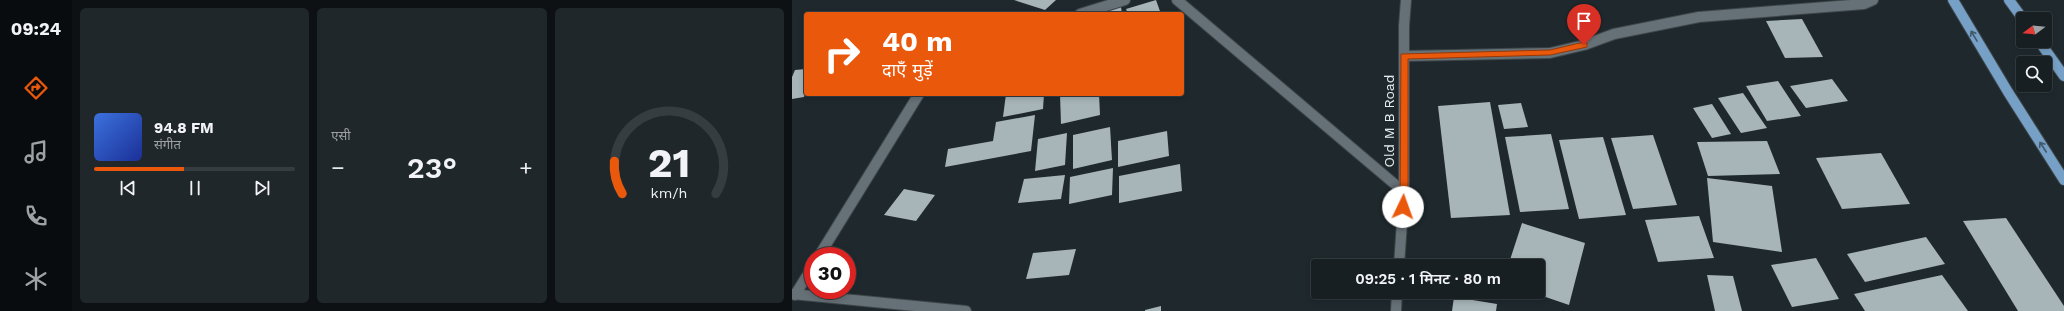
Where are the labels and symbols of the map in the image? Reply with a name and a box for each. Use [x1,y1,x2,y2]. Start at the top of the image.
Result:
pin [1567,4,1601,45]
north arrow [2016,12,2052,48]
one-way arrow [1970,30,1978,42]
street label: Old M B Road [1381,74,1397,168]
one-way arrow [2039,142,2047,153]
position arrow [1382,186,1424,228]
speed limit sign: 30 [804,247,856,299]

